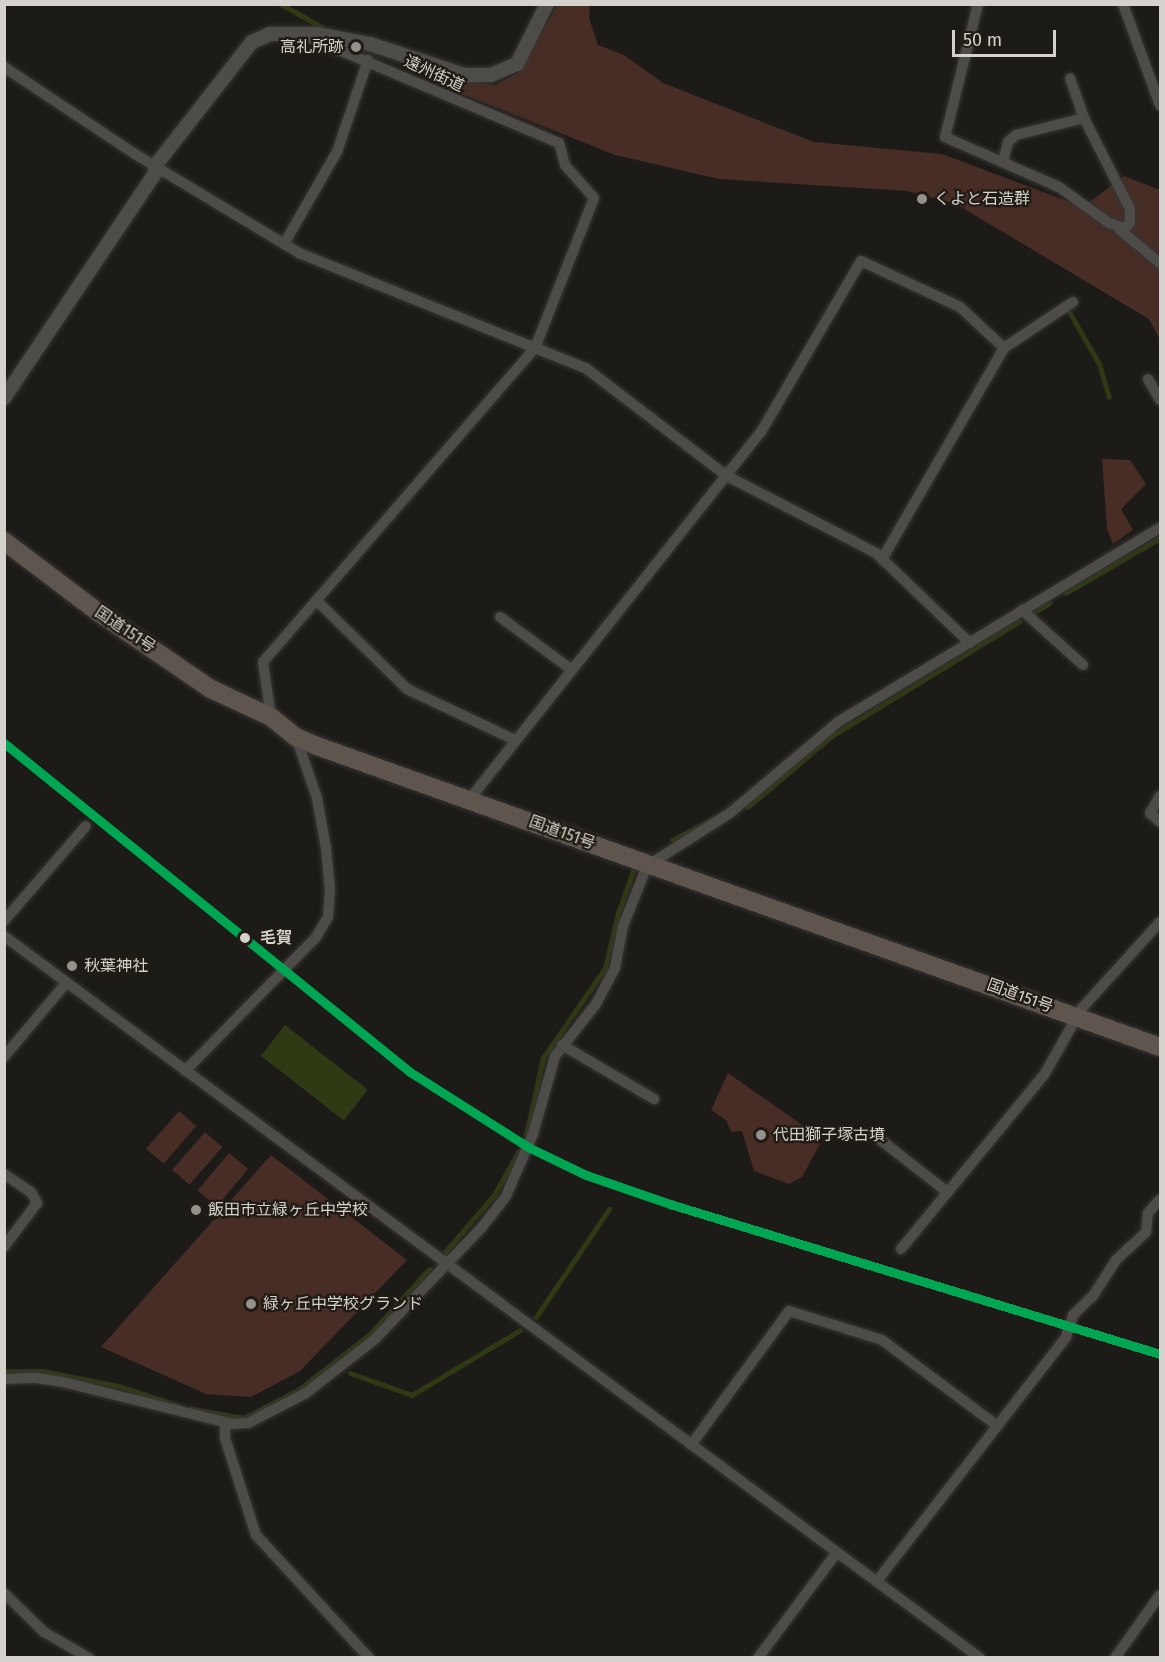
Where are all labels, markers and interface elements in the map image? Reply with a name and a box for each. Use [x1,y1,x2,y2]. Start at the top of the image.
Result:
scale bar [955,18,1058,56]
text: 50 m [963,29,1002,51]
place label: 高礼所跡 [280,37,344,57]
marker: 高礼所跡 [349,40,363,54]
street label: 遠州街道 [401,52,467,96]
place label: くよと石造群 [934,189,1030,209]
marker: くよと石造群 [915,192,929,206]
street label: 国道151号 [91,603,159,657]
street label: 国道151号 [526,812,598,854]
marker: 毛賀 [235,928,255,948]
place label: 毛賀 [260,928,292,948]
place label: 秋葉神社 [84,956,148,976]
marker: 秋葉神社 [65,959,79,973]
street label: 国道151号 [984,975,1056,1017]
place label: 代田獅子塚古墳 [773,1125,885,1145]
marker: 代田獅子塚古墳 [754,1128,768,1142]
place label: 飯田市立緑ヶ丘中学校 [208,1200,368,1220]
marker: 飯田市立緑ヶ丘中学校 [189,1203,203,1217]
place label: 緑ヶ丘中学校グランド [263,1294,423,1314]
marker: 緑ヶ丘中学校グランド [244,1297,258,1311]

